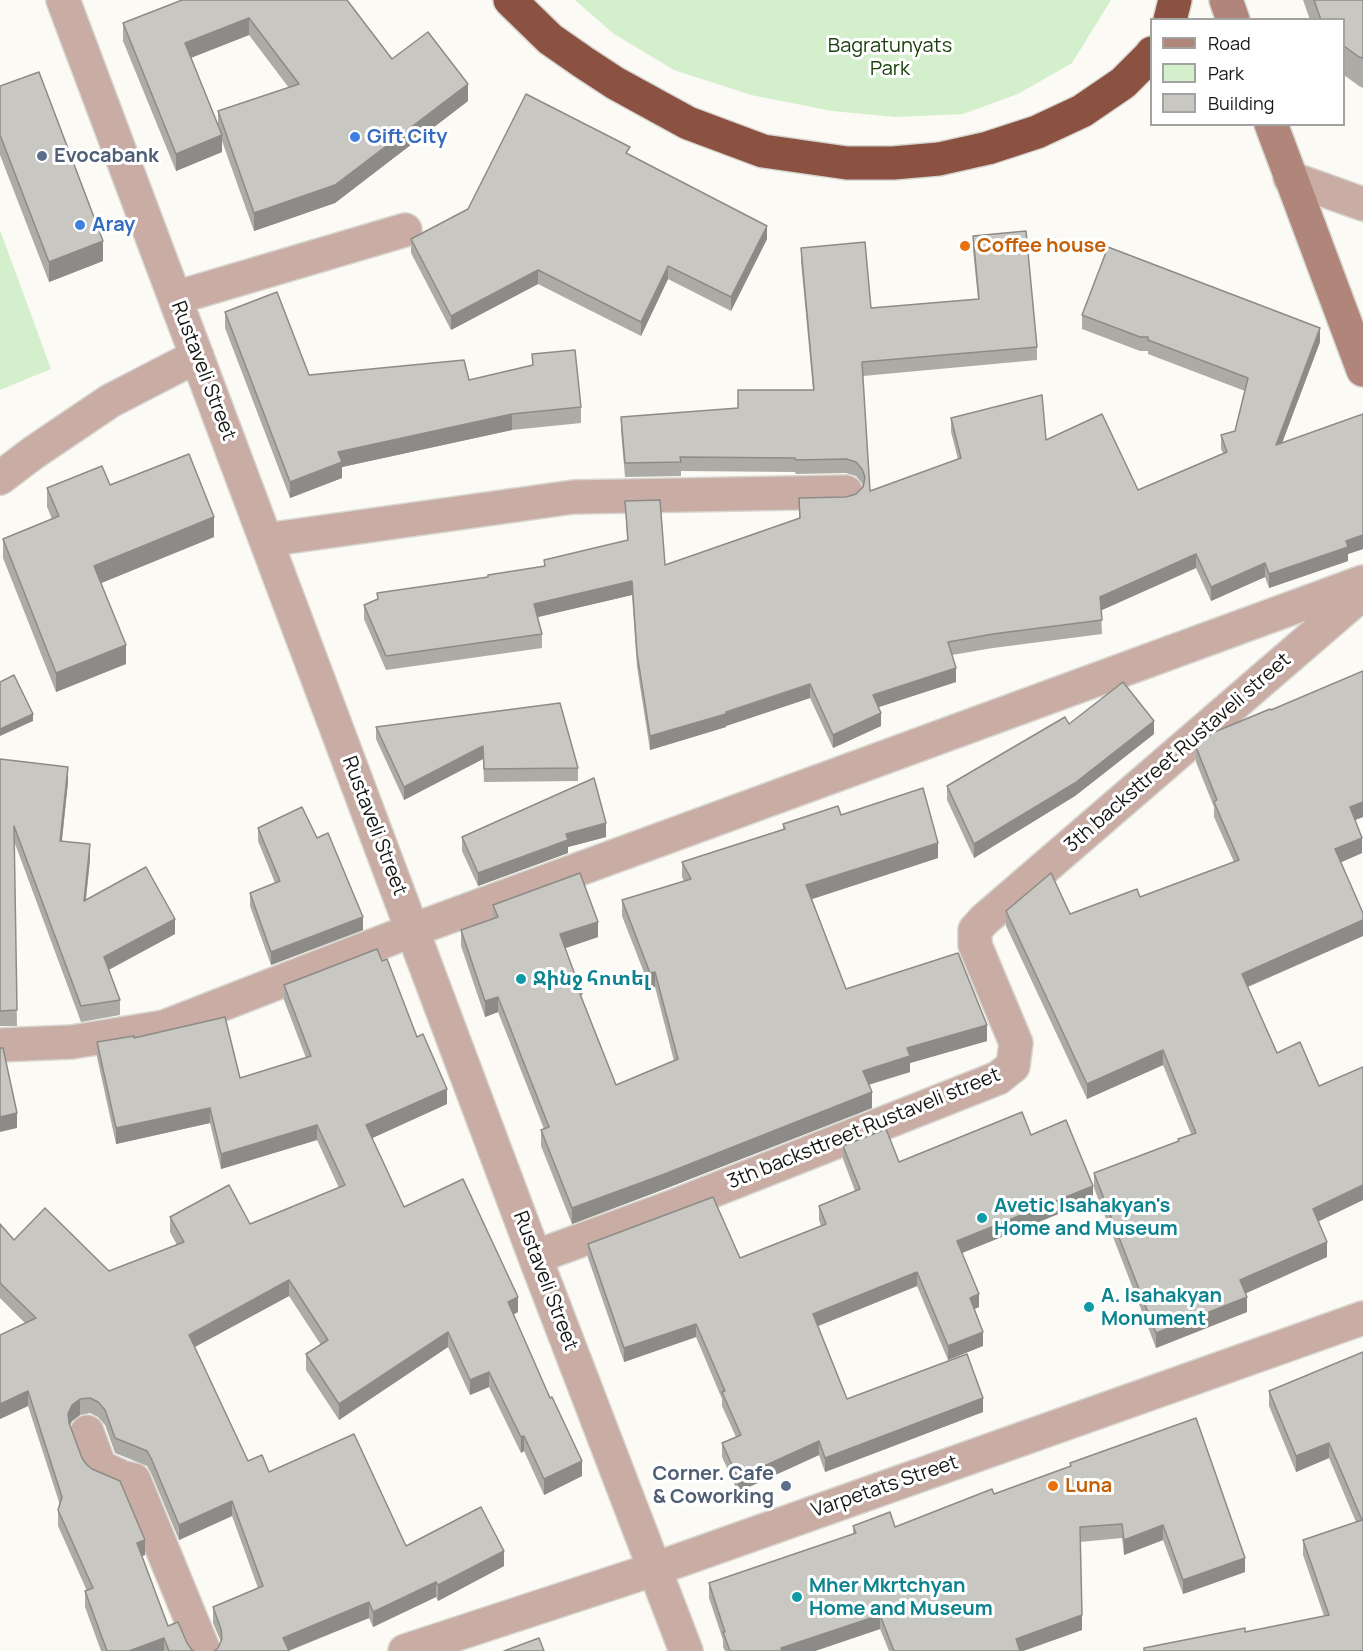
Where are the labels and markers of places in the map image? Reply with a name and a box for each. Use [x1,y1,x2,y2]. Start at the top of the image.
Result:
place label: Gift City [367,125,447,149]
marker: Gift City [348,130,362,144]
place label: Evocabank [54,144,159,168]
marker: Evocabank [35,149,49,163]
place label: Aray [92,213,135,237]
marker: Aray [73,218,87,232]
place label: Coffee house [977,234,1106,258]
marker: Coffee house [958,239,972,253]
place label: Ջինջ հոտել [533,967,650,991]
marker: Ջինջ հոտել [514,972,528,986]
place label: Avetic Isahakyan's Home and Museum [994,1194,1178,1241]
marker: Avetic Isahakyan's Home and Museum [975,1211,989,1225]
place label: A. Isahakyan Monument [1101,1284,1222,1331]
marker: A. Isahakyan Monument [1082,1300,1096,1314]
place label: Corner. Cafe & Coworking [653,1462,774,1509]
place label: Luna [1065,1474,1112,1498]
marker: Corner. Cafe & Coworking [779,1479,793,1493]
marker: Luna [1046,1479,1060,1493]
place label: Mher Mkrtchyan Home and Museum [809,1574,993,1621]
marker: Mher Mkrtchyan Home and Museum [790,1590,804,1604]

